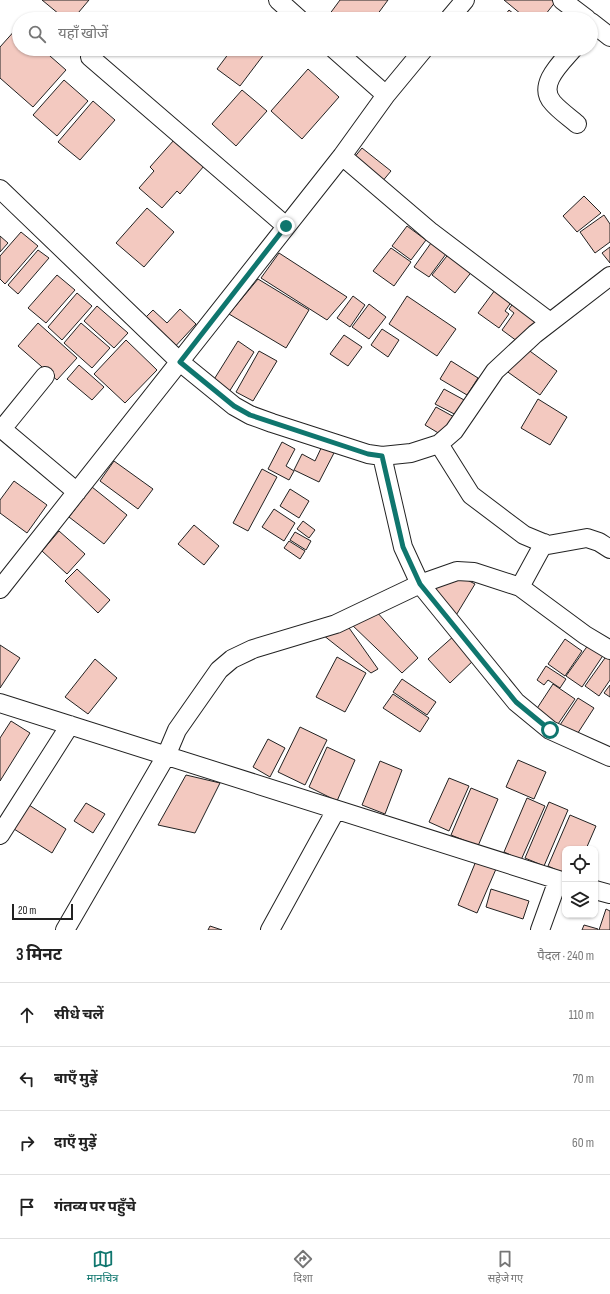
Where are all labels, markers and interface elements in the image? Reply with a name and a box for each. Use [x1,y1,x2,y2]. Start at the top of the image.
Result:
search box [12,12,598,56]
icon: search [26,23,48,45]
text: यहाँ खोजें [58,24,108,43]
route end [277,217,295,235]
route start [541,721,559,739]
map controls [562,846,598,918]
button: locate [562,846,598,882]
button: layers [562,882,598,918]
scale bar [12,902,73,921]
text: 20 m [18,904,36,917]
text: 3 मिनट [16,945,62,965]
text: पैदल · 240 m [537,948,594,964]
icon: ahead [16,1004,38,1026]
text: सीधे चलें [54,1005,104,1024]
text: 110 m [569,1007,594,1023]
icon: left [16,1068,38,1090]
text: बाएँ मुड़ें [54,1069,97,1088]
text: 70 m [573,1071,594,1087]
icon: right [16,1132,38,1154]
text: दाएँ मुड़ें [54,1133,97,1152]
text: 60 m [572,1135,594,1151]
icon: arrive [16,1196,38,1218]
text: गंतव्य पर पहुँचे [54,1197,136,1216]
tab: मानचित्र [87,1248,118,1286]
tab: दिशा [292,1248,314,1286]
tab: सहेजे गए [488,1248,523,1286]

